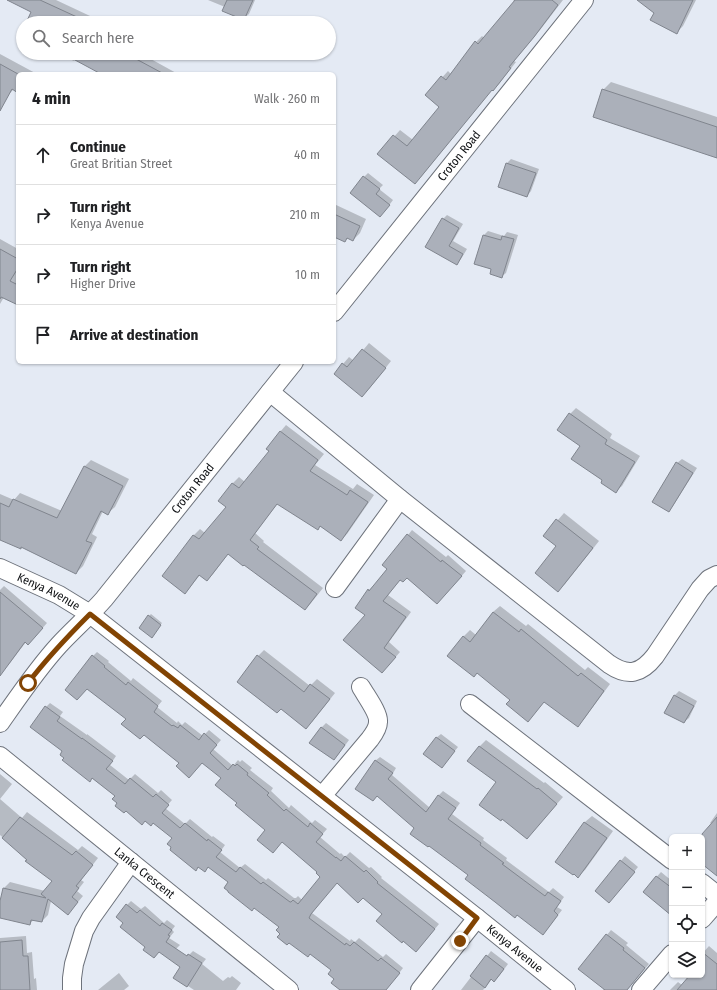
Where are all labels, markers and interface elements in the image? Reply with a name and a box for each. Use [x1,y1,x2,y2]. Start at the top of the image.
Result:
search box [16,16,336,60]
icon: search [30,27,52,49]
text: Search here [62,29,134,47]
text: 4 min [32,88,71,109]
text: Walk · 260 m [254,91,320,106]
street label: Croton Road [435,128,483,184]
text: Continue [70,138,126,156]
icon: ahead [32,144,54,166]
text: 40 m [294,147,320,162]
text: Great Britian Street [70,156,172,171]
text: Turn right [70,198,131,216]
icon: right [32,204,54,226]
text: 210 m [290,207,320,222]
text: Kenya Avenue [70,216,144,231]
text: Turn right [70,258,131,276]
icon: right [32,264,54,286]
text: 10 m [295,267,320,282]
text: Higher Drive [70,276,136,291]
icon: arrive [32,324,54,346]
text: Arrive at destination [70,326,198,344]
street label: Croton Road [168,461,217,516]
street label: Kenya Avenue [15,570,83,613]
route start [19,674,37,692]
map controls [669,834,705,978]
button: + [669,834,705,870]
street label: Lanka Crescent [112,844,178,902]
button: − [669,870,705,906]
button: locate [669,906,705,942]
street label: Kenya Avenue [484,922,546,976]
route end [451,932,469,950]
button: layers [669,942,705,978]

